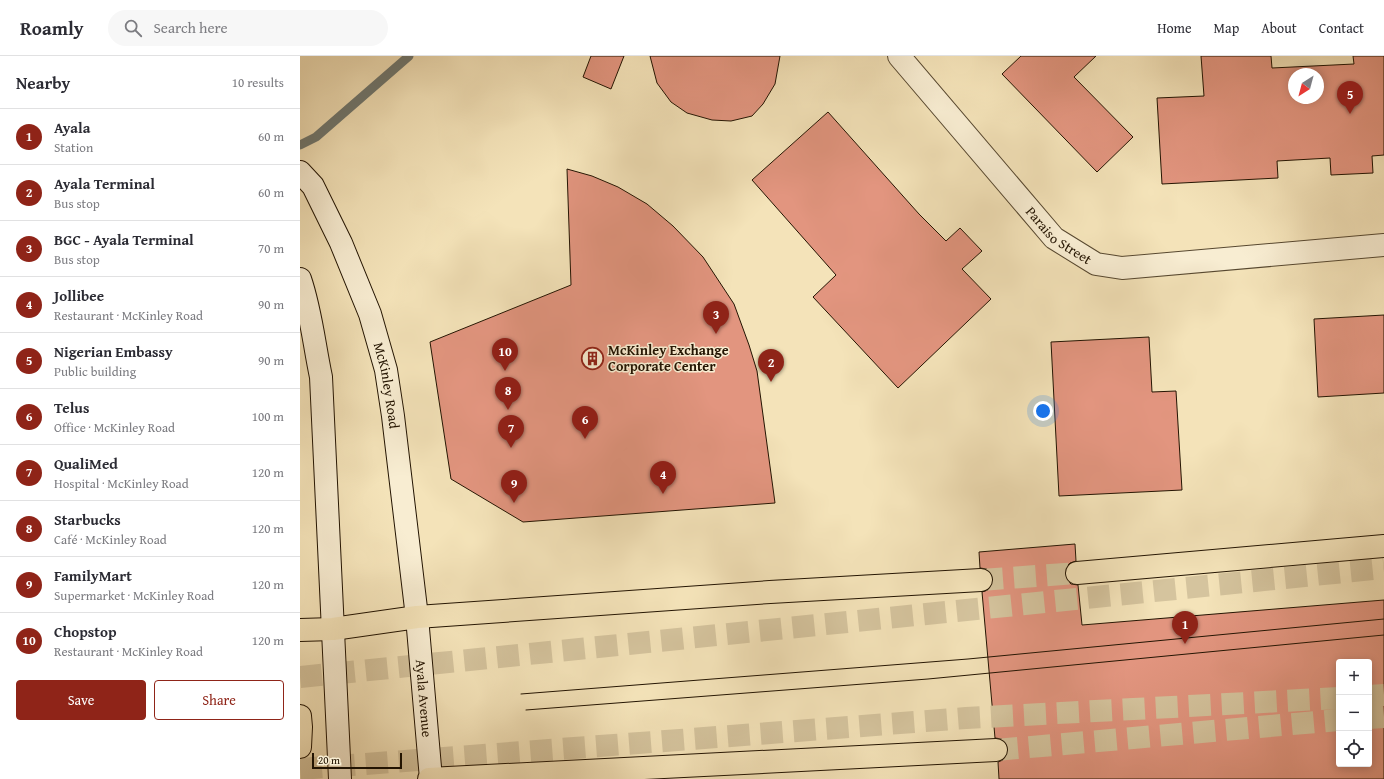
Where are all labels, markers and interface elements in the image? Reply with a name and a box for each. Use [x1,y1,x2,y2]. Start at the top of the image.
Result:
search box [108,10,388,46]
text: Roamly [20,14,84,42]
icon: search [122,17,144,39]
text: Search here [154,17,228,38]
text: Home [1157,18,1192,38]
text: Map [1214,18,1239,38]
text: About [1261,18,1297,38]
text: Contact [1319,18,1364,38]
north arrow [1288,68,1324,104]
text: Nearby [16,70,70,95]
text: 10 results [232,73,284,92]
pin: 5 [1337,81,1363,114]
text: Ayala [54,117,90,138]
text: 1 [26,127,32,146]
text: 60 m [258,127,284,146]
text: Station [54,138,93,157]
text: Ayala Terminal [54,173,155,194]
text: 2 [26,183,32,202]
text: 60 m [258,183,284,202]
text: Bus stop [54,194,100,213]
street label: Paraiso Street [1021,202,1096,269]
text: BGC - Ayala Terminal [54,229,194,250]
text: 3 [26,239,32,258]
text: 70 m [258,239,284,258]
text: Bus stop [54,250,100,269]
text: Jollibee [54,285,104,306]
text: 4 [26,295,32,314]
text: 90 m [258,295,284,314]
pin: 3 [703,301,729,334]
text: Restaurant · McKinley Road [54,306,203,325]
pin: 10 [492,338,518,371]
street label: McKinley Road [369,340,405,430]
place label: McKinley Exchange Corporate Center [608,340,729,376]
text: Nigerian Embassy [54,341,173,362]
building icon: McKinley Exchange Corporate Center [580,345,606,371]
pin: 2 [758,349,784,382]
text: 5 [26,351,32,370]
text: 90 m [258,351,284,370]
text: Public building [54,362,136,381]
pin: 8 [495,377,521,410]
text: Telus [54,397,89,418]
your location [1033,401,1053,421]
pin: 6 [572,406,598,439]
text: 6 [26,407,32,426]
text: 100 m [252,407,284,426]
pin: 7 [498,415,524,448]
text: Office · McKinley Road [54,418,175,437]
text: QualiMed [54,453,118,474]
pin: 4 [650,461,676,494]
text: 7 [26,463,32,482]
text: 120 m [252,463,284,482]
pin: 9 [501,470,527,503]
text: Hospital · McKinley Road [54,474,189,493]
text: Starbucks [54,509,121,530]
text: 8 [26,519,32,538]
text: 120 m [252,519,284,538]
text: Café · McKinley Road [54,530,167,549]
text: FamilyMart [54,565,132,586]
text: 9 [26,575,32,594]
text: 120 m [252,575,284,594]
text: Supermarket · McKinley Road [54,586,214,605]
pin: 1 [1172,611,1198,644]
text: Chopstop [54,621,117,642]
text: 10 [22,631,36,650]
text: 120 m [252,631,284,650]
text: Restaurant · McKinley Road [54,642,203,661]
street label: Ayala Avenue [411,659,437,738]
map controls [1336,659,1372,767]
button: + [1336,659,1372,695]
button: Save [16,680,146,720]
button: Share [154,680,284,720]
button: − [1336,695,1372,731]
button: locate [1336,731,1372,767]
scale bar [312,751,402,770]
text: 20 m [318,752,340,768]

